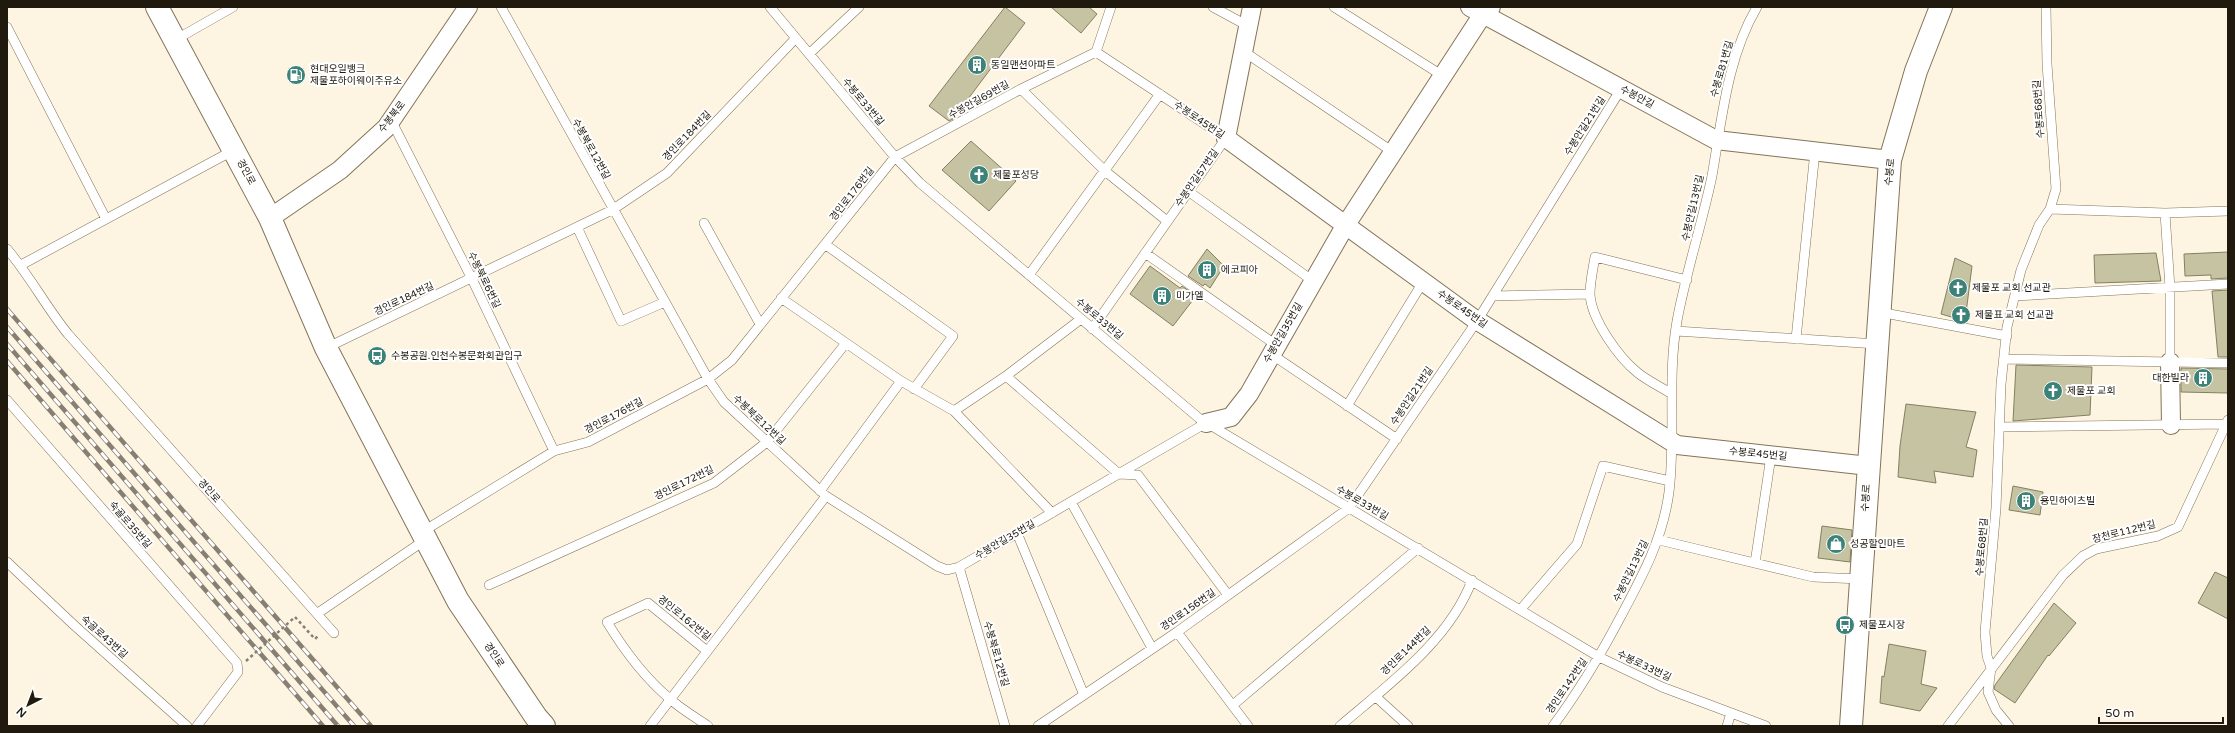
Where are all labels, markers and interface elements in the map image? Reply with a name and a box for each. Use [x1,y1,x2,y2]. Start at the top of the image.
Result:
street label: 수봉로81번길 [1708,39,1736,99]
building icon: 동일맨션아파트 [966,54,988,76]
place label: 동일맨션아파트 [991,59,1055,71]
place label: 현대오일뱅크 제물포하이웨이주유소 [310,63,402,87]
fuel station icon: 현대오일뱅크 제물포하이웨이주유소 [285,64,307,86]
street label: 수봉로33번길 [840,76,886,128]
street label: 수봉안길69번길 [946,78,1012,122]
street label: 수봉로68번길 [2031,79,2047,139]
street label: 수봉안길 [1618,83,1656,111]
street label: 수봉안길21번길 [1562,94,1608,158]
street label: 수봉북로 [376,99,408,135]
street label: 수봉로45번길 [1171,99,1227,141]
street label: 경인로184번길 [660,109,714,163]
street label: 수봉북로12번길 [569,116,613,182]
street label: 수봉안길57번길 [1173,147,1221,209]
street label: 경인로 [234,157,258,187]
street label: 수봉로 [1883,158,1897,186]
church icon: 제물포성당 [968,164,990,186]
street label: 경인로176번길 [827,165,877,223]
place label: 제물포성당 [993,169,1039,181]
street label: 수봉안길13번길 [1680,174,1706,242]
street label: 수봉북로6번길 [465,250,503,310]
building icon: 에코피아 [1196,259,1218,281]
place label: 에코피아 [1221,264,1259,276]
church icon: 제물포 교회 선교관 [1947,277,1969,299]
street label: 경인로184번길 [372,280,436,318]
place label: 제물포 교회 선교관 [1972,282,2052,294]
building icon: 미가엘 [1151,285,1173,307]
street label: 수봉로45번길 [1435,287,1489,331]
place label: 미가엘 [1176,290,1204,302]
street label: 수봉로33번길 [1073,296,1125,342]
street label: 수봉안길35번길 [1261,301,1305,365]
church icon: 제물표 교회 선교관 [1950,304,1972,326]
place label: 제물표 교회 선교관 [1975,309,2055,321]
bus stop icon: 수봉공원.인천수봉문화회관입구 [366,345,388,367]
place label: 수봉공원.인천수봉문화회관입구 [391,350,522,362]
street label: 수봉안길21번길 [1388,365,1436,427]
building icon: 대한빌라 [2192,367,2214,389]
place label: 대한빌라 [2152,372,2190,384]
church icon: 제물포 교회 [2042,380,2064,402]
place label: 제물포 교회 [2067,385,2116,397]
street label: 수봉북로12번길 [730,393,788,447]
street label: 경인로176번길 [583,395,645,437]
street label: 수봉로45번길 [1728,445,1788,463]
street label: 경인로172번길 [652,463,716,503]
street label: 경인로 [195,477,223,505]
street label: 수봉로33번길 [1334,483,1390,523]
street label: 수봉로 [1859,484,1873,512]
building icon: 용민하이츠빌 [2015,490,2037,512]
place label: 용민하이츠빌 [2040,495,2095,507]
street label: 숙골로35번길 [106,499,154,551]
street label: 수봉로68번길 [1973,517,1991,577]
street label: 수봉안길35번길 [973,518,1037,562]
street label: 장천로112번길 [2091,518,2157,546]
shop icon: 성공할인마트 [1825,533,1847,555]
street label: 수봉안길13번길 [1611,538,1651,604]
place label: 성공할인마트 [1850,538,1905,550]
street label: 경인로156번길 [1158,586,1218,634]
street label: 경인로162번길 [655,593,713,643]
street label: 숙골로43번길 [78,613,130,661]
bus stop icon: 제물포시장 [1834,614,1856,636]
place label: 제물포시장 [1859,619,1905,631]
street label: 수봉북로12번길 [981,620,1011,688]
street label: 경인로144번길 [1379,624,1433,678]
street label: 경인로 [481,640,507,670]
street label: 수봉로33번길 [1615,648,1673,684]
street label: 경인로142번길 [1544,656,1590,716]
north arrow [8,685,48,725]
scale bar [2099,699,2223,725]
text: N [14,704,29,720]
text: 50 m [2105,706,2134,720]

